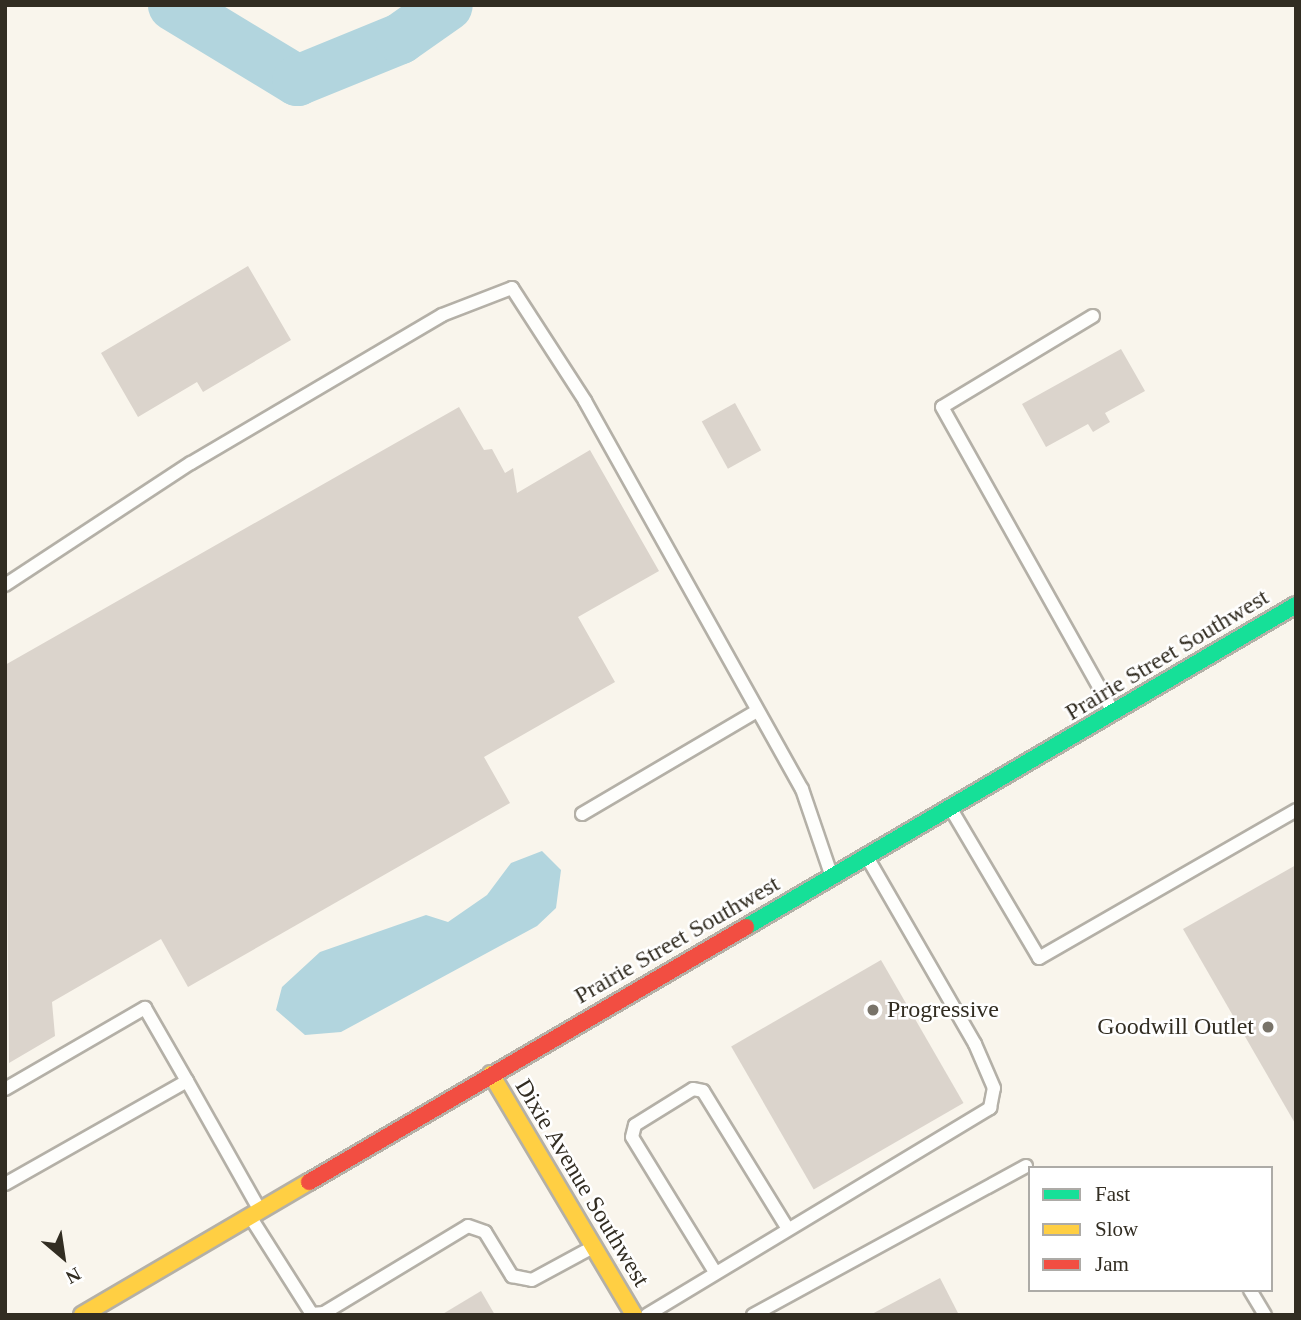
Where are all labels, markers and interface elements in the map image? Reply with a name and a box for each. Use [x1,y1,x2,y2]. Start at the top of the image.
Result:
street label: Prairie Street Southwest [1060,583,1274,727]
street label: Prairie Street Southwest [569,870,785,1010]
place label: Progressive [887,996,999,1024]
marker: Progressive [865,1002,881,1018]
place label: Goodwill Outlet [1097,1013,1254,1041]
marker: Goodwill Outlet [1260,1019,1276,1035]
street label: Dixie Avenue Southwest [508,1074,656,1292]
legend [1028,1166,1273,1292]
text: Fast [1095,1182,1130,1206]
text: Slow [1095,1217,1138,1241]
north arrow [28,1222,98,1292]
text: Jam [1095,1252,1129,1276]
text: N [62,1263,85,1288]

